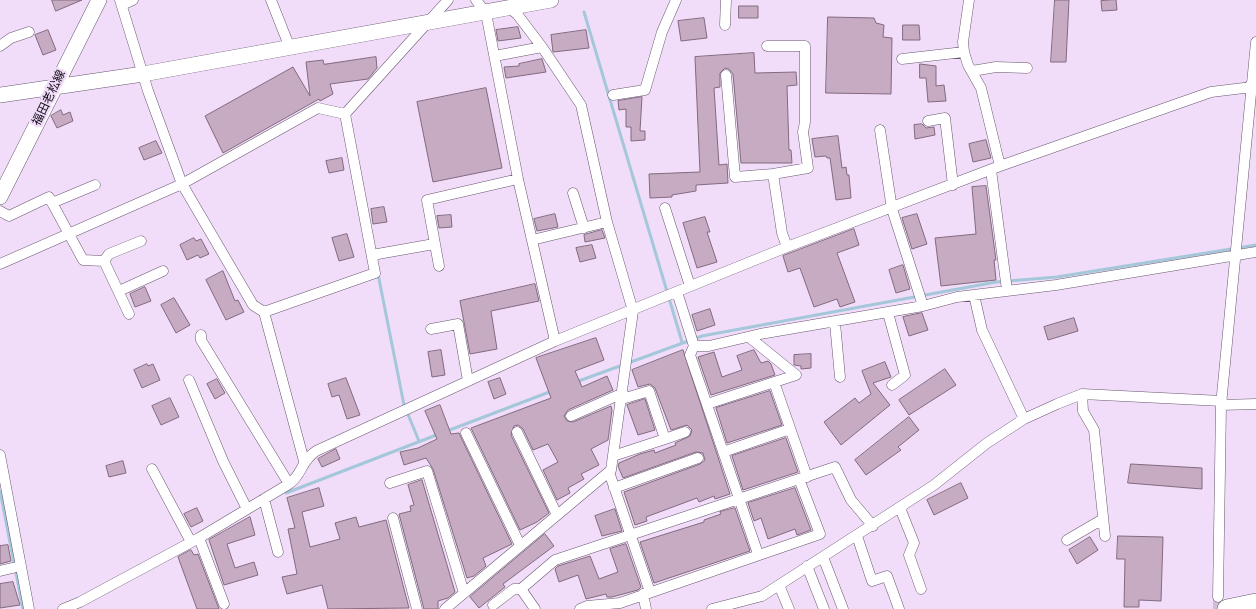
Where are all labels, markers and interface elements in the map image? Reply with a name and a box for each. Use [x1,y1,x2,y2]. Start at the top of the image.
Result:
street label: 福田老松線 [29,68,69,128]

